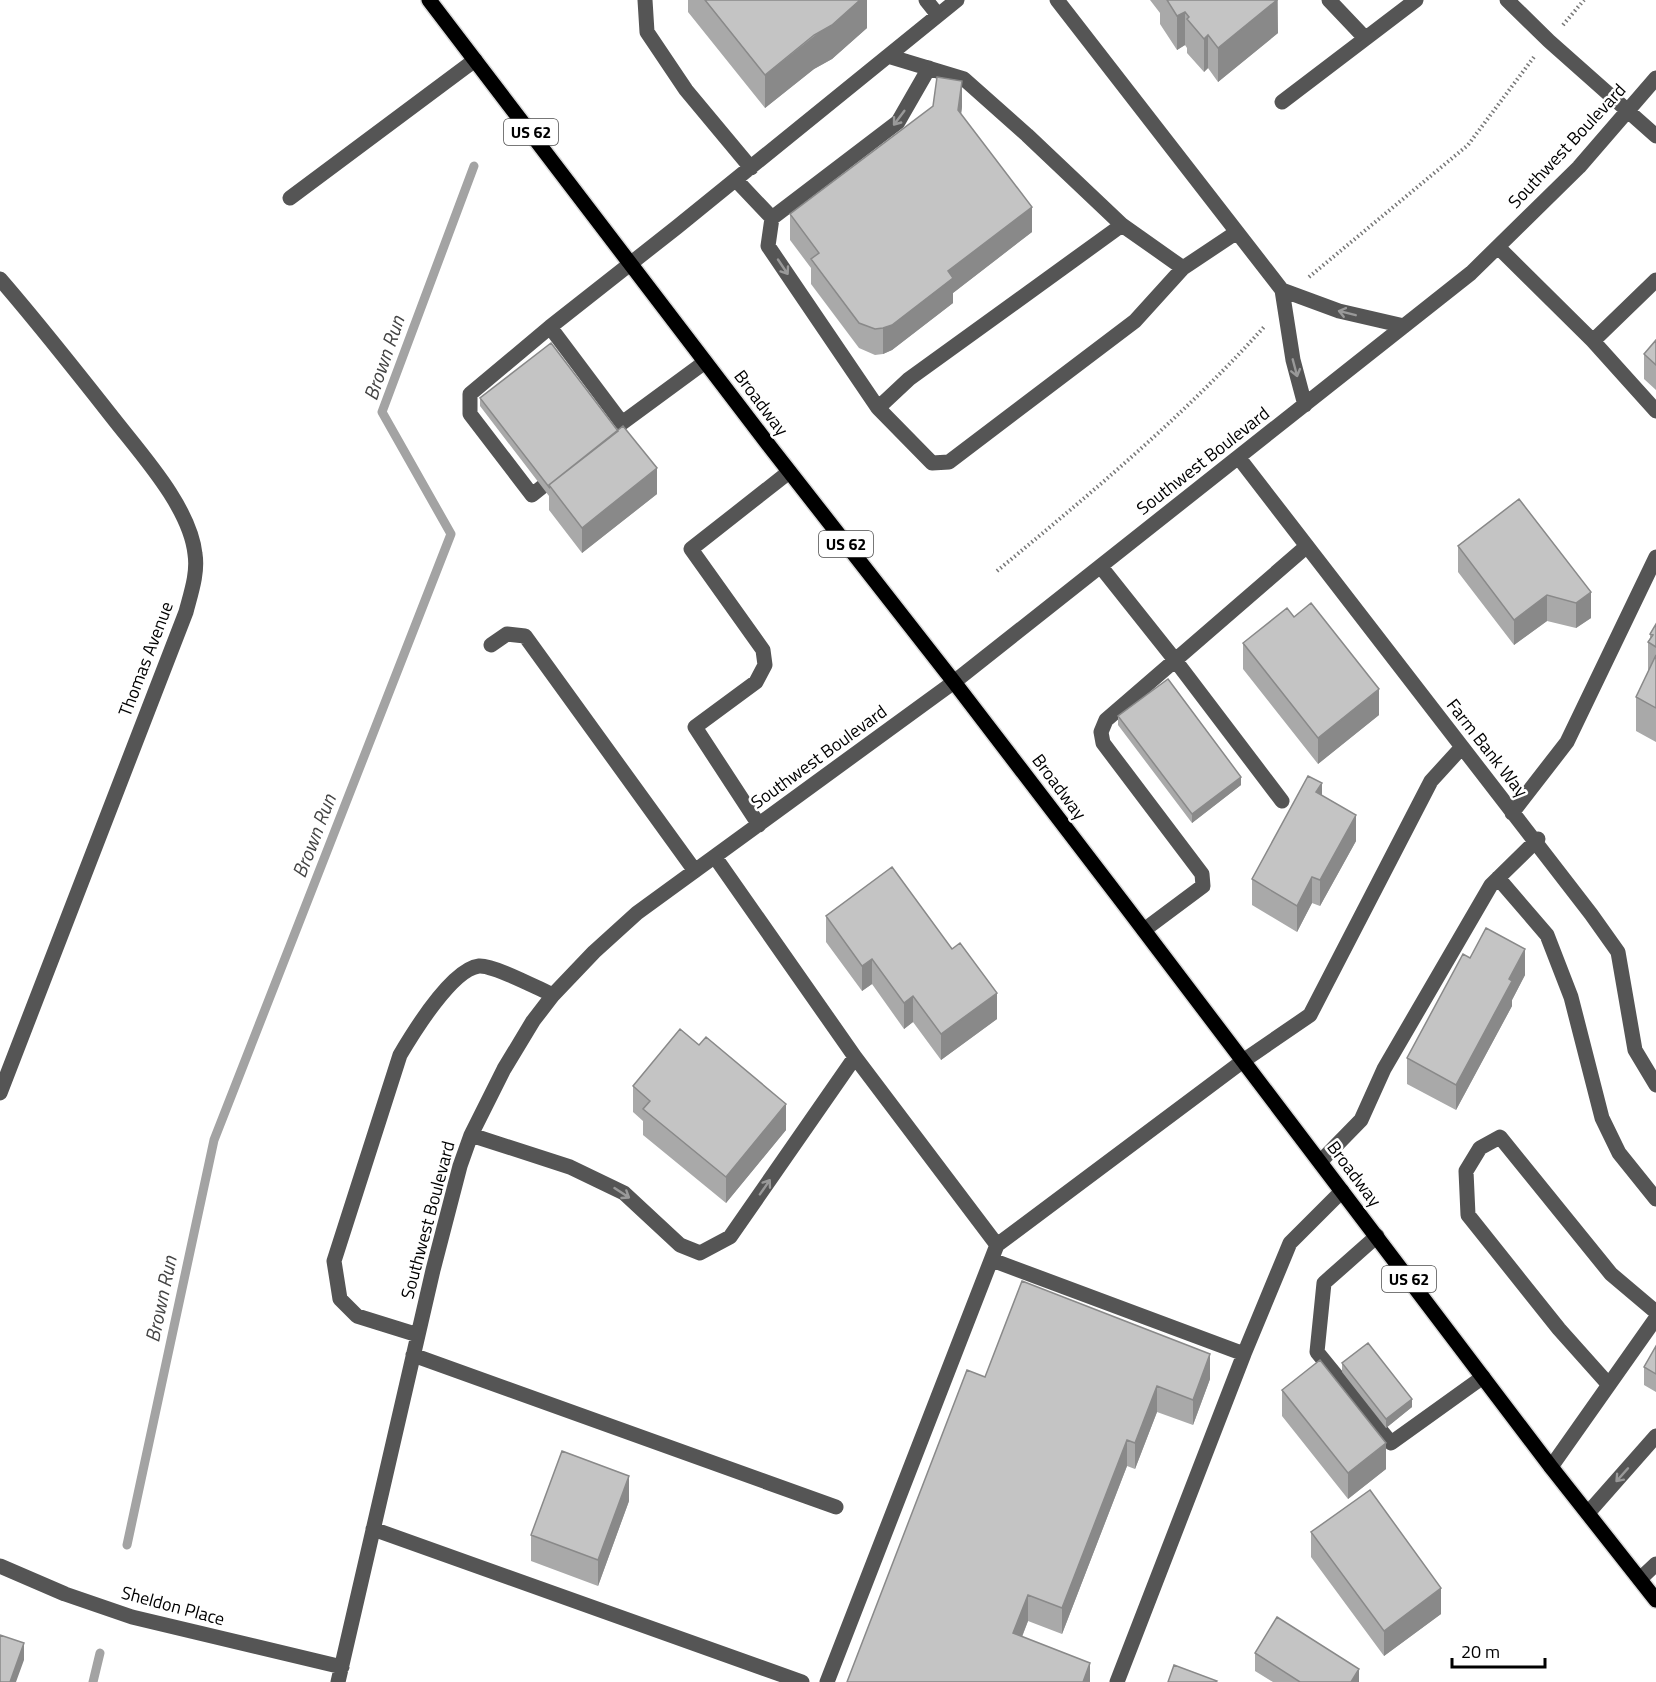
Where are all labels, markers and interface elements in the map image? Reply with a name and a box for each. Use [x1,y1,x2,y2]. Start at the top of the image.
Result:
street label: Southwest Boulevard [1501,77,1632,214]
one-way arrow [893,110,906,126]
road number: US 62 [504,119,558,145]
one-way arrow [776,259,789,276]
one-way arrow [1338,306,1357,318]
water label: Brown Run [355,310,413,404]
one-way arrow [1290,358,1302,377]
street label: Broadway [728,364,795,442]
street label: Southwest Boulevard [1130,400,1275,521]
road number: US 62 [819,531,873,557]
street label: Thomas Avenue [111,597,180,720]
street label: Farm Bank Way [1440,693,1535,803]
street label: Southwest Boulevard [745,698,892,815]
street label: Broadway [1026,748,1093,826]
water label: Brown Run [283,788,344,882]
street label: Broadway [1321,1135,1388,1213]
street label: Southwest Boulevard [393,1138,462,1302]
one-way arrow [759,1180,771,1196]
one-way arrow [613,1188,630,1200]
water label: Brown Run [136,1252,185,1345]
road number: US 62 [1382,1266,1436,1292]
one-way arrow [1615,1467,1629,1482]
street label: Sheldon Place [118,1579,228,1632]
scale bar [1452,1631,1545,1669]
text: 20 m [1461,1638,1500,1665]

